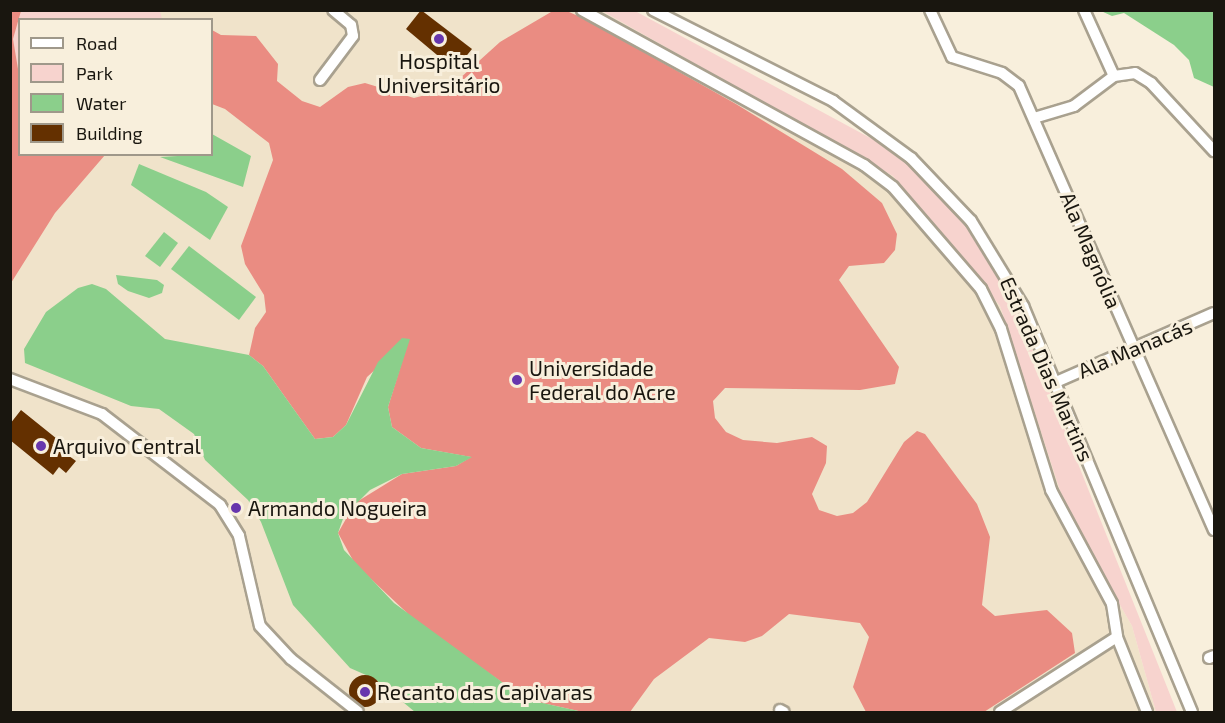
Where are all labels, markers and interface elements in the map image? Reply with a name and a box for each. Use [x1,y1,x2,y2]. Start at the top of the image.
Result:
legend [18,18,213,156]
text: Road [76,32,117,54]
marker: Hospital Universitário [432,32,446,46]
place label: Hospital Universitário [377,48,501,98]
text: Park [76,62,113,84]
text: Water [76,92,126,114]
text: Building [76,122,143,144]
street label: Ala Magnólia [1055,188,1127,312]
street label: Estrada Dias Martins [995,273,1099,465]
street label: Ala Manacás [1074,313,1196,383]
place label: Universidade Federal do Acre [529,355,677,405]
marker: Universidade Federal do Acre [510,373,524,387]
place label: Arquivo Central [53,433,201,459]
marker: Arquivo Central [34,439,48,453]
place label: Armando Nogueira [248,495,427,521]
marker: Armando Nogueira [229,501,243,515]
place label: Recanto das Capivaras [377,679,593,705]
marker: Recanto das Capivaras [358,685,372,699]

